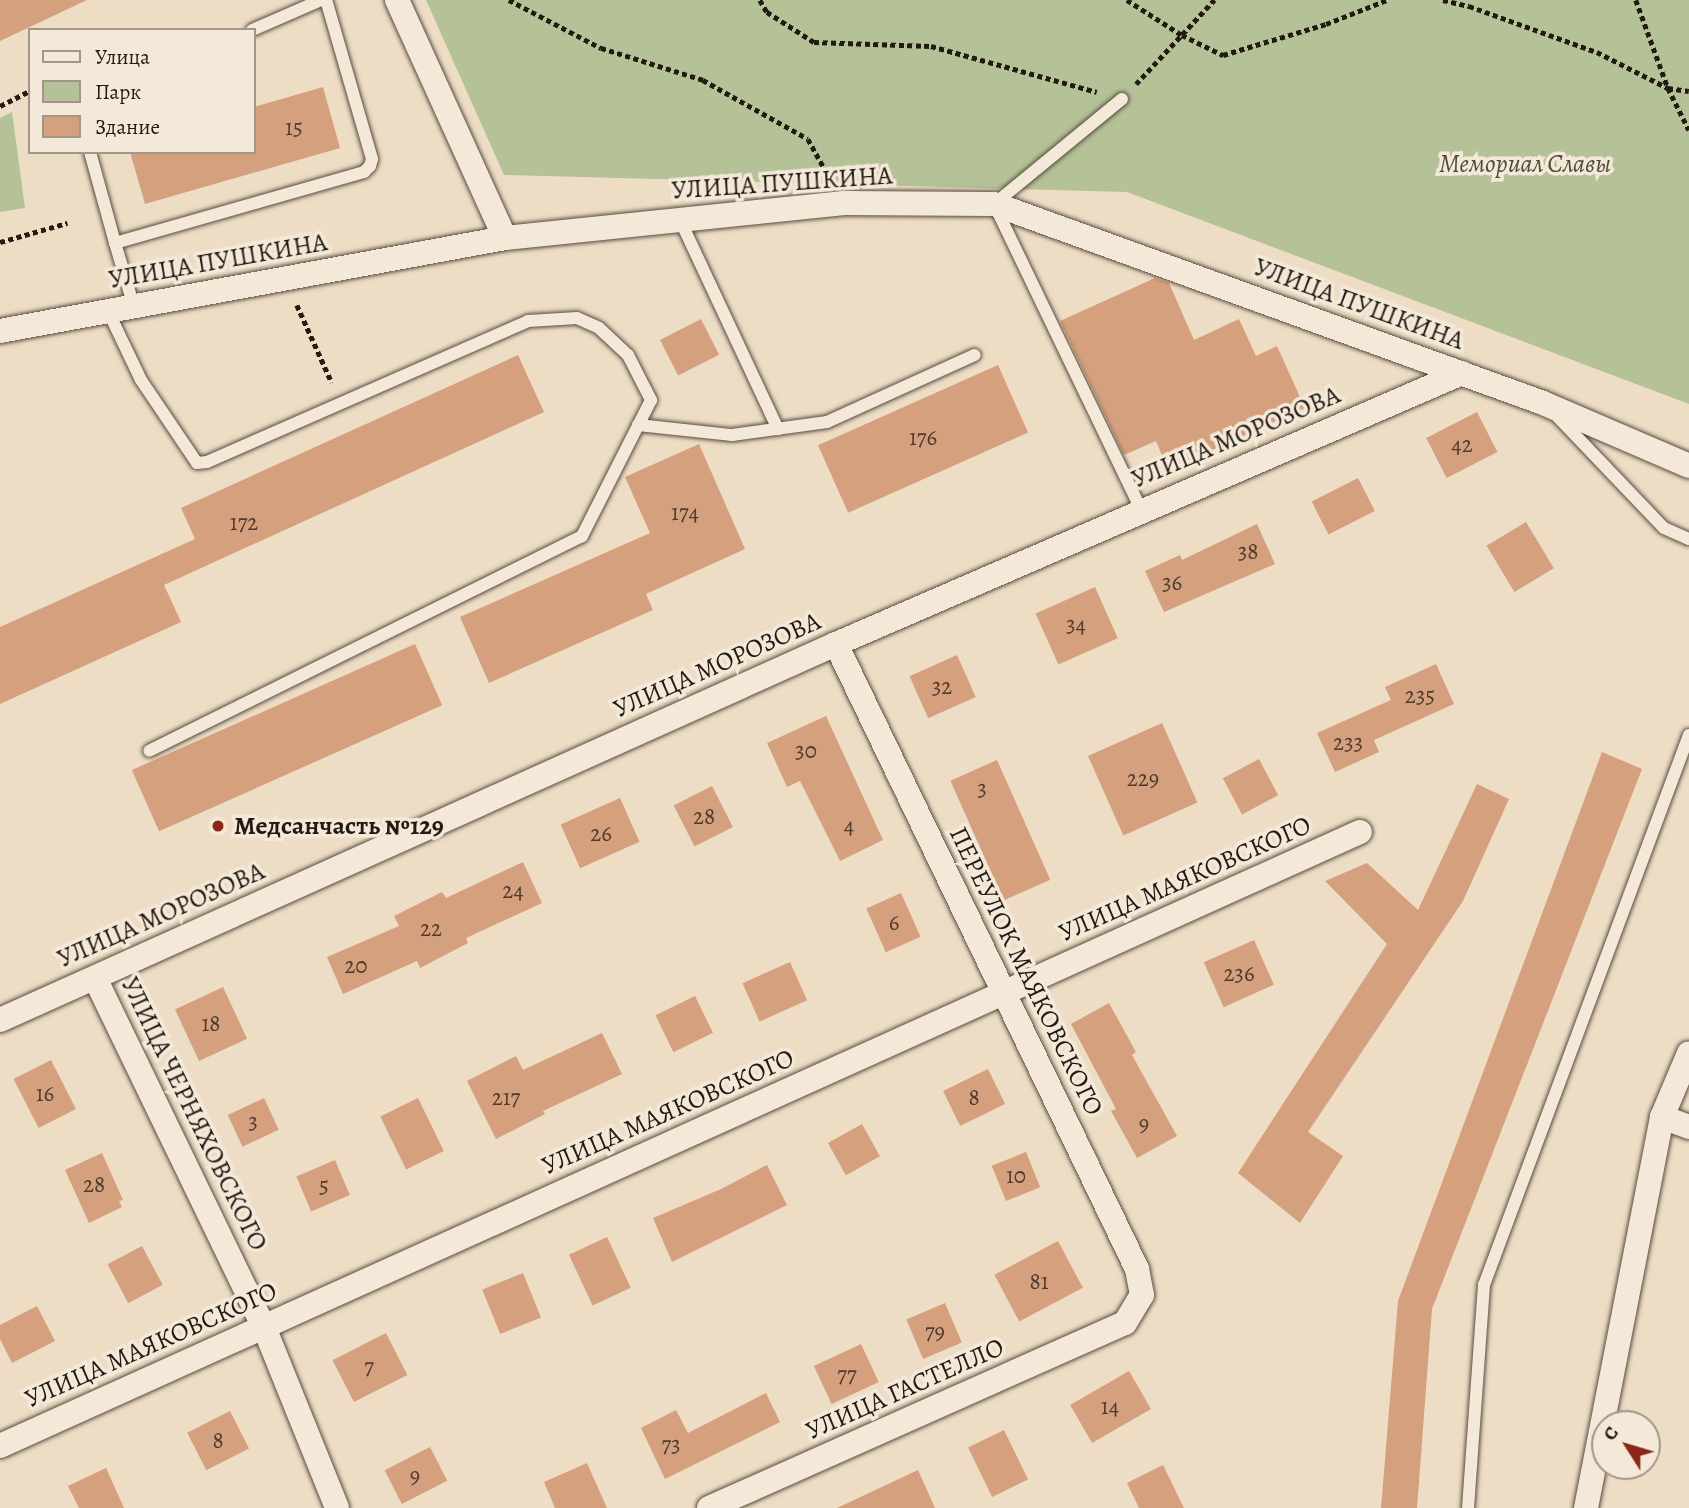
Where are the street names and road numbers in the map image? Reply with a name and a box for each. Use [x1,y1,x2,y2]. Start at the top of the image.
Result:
street label: УЛИЦА ПУШКИНА [671,160,893,206]
street label: УЛИЦА ПУШКИНА [106,226,330,296]
street label: УЛИЦА ПУШКИНА [1250,252,1468,356]
street label: УЛИЦА МОРОЗОВА [1127,379,1345,495]
street label: УЛИЦА МОРОЗОВА [609,605,825,725]
street label: УЛИЦА МАЯКОВСКОГО [1054,809,1316,949]
street label: ПЕРЕУЛОК МАЯКОВСКОГО [942,822,1110,1120]
street label: УЛИЦА МОРОЗОВА [53,855,269,975]
street label: УЛИЦА ЧЕРНЯХОВСКОГО [114,972,274,1256]
street label: УЛИЦА МАЯКОВСКОГО [537,1042,799,1182]
street label: УЛИЦА МАЯКОВСКОГО [20,1275,282,1415]
street label: УЛИЦА ГАСТЕЛЛО [801,1331,1009,1447]

